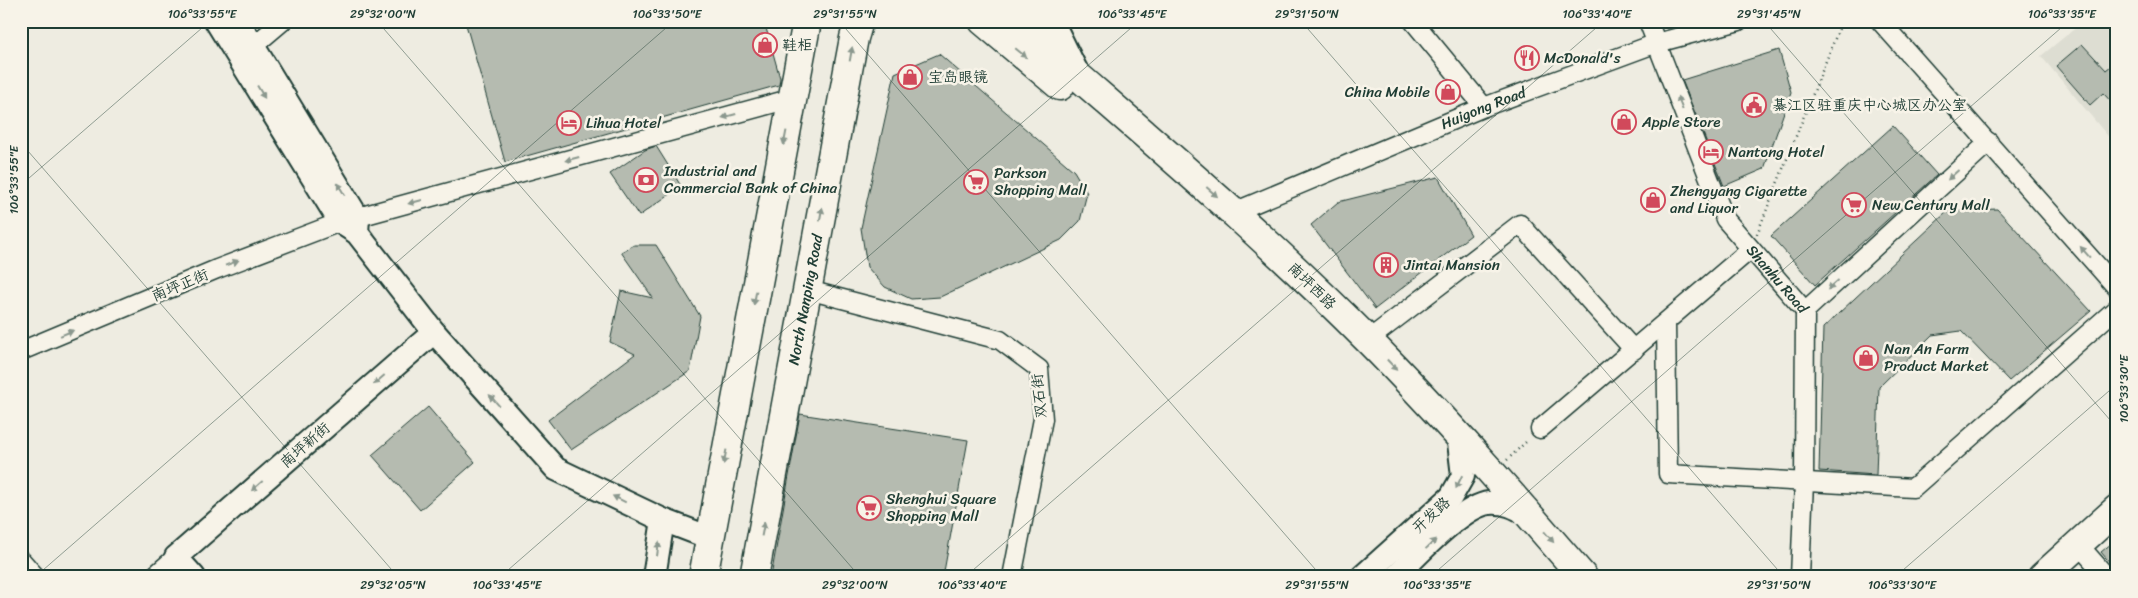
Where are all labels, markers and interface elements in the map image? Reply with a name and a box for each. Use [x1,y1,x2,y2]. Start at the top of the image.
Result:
text: 106°33'55"E [168,3,238,25]
text: 29°32'00"N [350,3,417,25]
text: 106°33'50"E [633,3,703,25]
text: 29°31'55"N [813,3,877,25]
text: 106°33'45"E [1098,3,1168,25]
text: 29°31'50"N [1275,3,1340,25]
text: 106°33'40"E [1562,3,1633,25]
text: 29°31'45"N [1737,3,1802,25]
text: 106°33'35"E [2028,3,2097,25]
shop icon: 鞋柜 [752,32,778,58]
place label: 鞋柜 [782,32,812,58]
restaurant icon: McDonald's [1514,45,1540,71]
place label: McDonald's [1544,45,1621,71]
one-way arrow [847,46,855,62]
one-way arrow [1014,47,1027,58]
shop icon: 宝岛眼镜 [897,64,923,90]
place label: 宝岛眼镜 [928,64,988,90]
place label: China Mobile [1345,79,1430,105]
shop icon: China Mobile [1435,79,1461,105]
street label: Huigong Road [1437,79,1530,137]
one-way arrow [256,86,265,99]
public building icon: 綦江区驻重庆中心城区办公室 [1741,92,1767,118]
place label: 綦江区驻重庆中心城区办公室 [1772,92,1967,118]
one-way arrow [1676,95,1683,110]
shop icon: Apple Store [1611,109,1637,135]
place label: Apple Store [1641,109,1721,135]
hotel icon: Lihua Hotel [556,110,582,136]
place label: Lihua Hotel [586,110,662,136]
one-way arrow [721,112,736,120]
one-way arrow [781,130,789,146]
hotel icon: Nantong Hotel [1698,139,1724,165]
place label: Nantong Hotel [1728,139,1825,165]
text: 106°33'55"E [3,144,25,214]
one-way arrow [565,155,580,163]
place label: Industrial and Commercial Bank of China [663,158,837,201]
place label: Parkson Shopping Mall [994,160,1087,203]
bank icon: Industrial and Commercial Bank of China [633,167,659,193]
supermarket icon: Parkson Shopping Mall [963,169,989,195]
one-way arrow [1948,169,1960,181]
place label: Zhengyang Cigarette and Liquor [1670,178,1807,221]
one-way arrow [336,183,345,196]
one-way arrow [1205,187,1218,198]
shop icon: Zhengyang Cigarette and Liquor [1640,187,1666,213]
supermarket icon: New Century Mall [1841,192,1867,218]
place label: New Century Mall [1872,192,1990,218]
one-way arrow [408,198,423,206]
one-way arrow [818,206,826,222]
street label: North Nanping Road [781,231,831,367]
street label: Shanhu Road [1740,239,1816,320]
one-way arrow [2079,245,2090,258]
building icon: Jintai Mansion [1373,252,1399,278]
place label: Jintai Mansion [1403,252,1500,278]
street label: 南坪西路 [1281,256,1343,316]
one-way arrow [225,259,240,266]
street label: 南坪正街 [147,261,213,309]
one-way arrow [1828,279,1840,291]
one-way arrow [751,290,759,306]
one-way arrow [60,328,74,336]
place label: Nan An Farm Product Market [1884,336,1989,379]
shop icon: Nan An Farm Product Market [1853,345,1879,371]
text: 106°33'30"E [2113,354,2135,423]
one-way arrow [1386,359,1398,371]
street label: 双石街 [1024,372,1054,420]
one-way arrow [373,374,386,385]
one-way arrow [488,394,500,406]
street label: 南坪新街 [274,416,336,474]
one-way arrow [721,450,729,466]
one-way arrow [1455,475,1463,489]
one-way arrow [251,480,263,492]
place label: Shenghui Square Shopping Mall [886,486,996,529]
street label: 开发路 [1406,490,1456,540]
one-way arrow [611,495,626,503]
supermarket icon: Shenghui Square Shopping Mall [856,495,882,521]
one-way arrow [759,520,767,536]
one-way arrow [1543,530,1554,543]
one-way arrow [1425,538,1437,550]
one-way arrow [655,540,663,556]
text: 29°32'05"N [360,574,426,596]
text: 106°33'45"E [473,574,543,596]
text: 29°32'00"N [822,574,889,596]
text: 106°33'40"E [937,574,1008,596]
text: 29°31'55"N [1285,574,1349,596]
text: 106°33'35"E [1403,574,1472,596]
text: 29°31'50"N [1747,574,1812,596]
text: 106°33'30"E [1868,574,1937,596]

